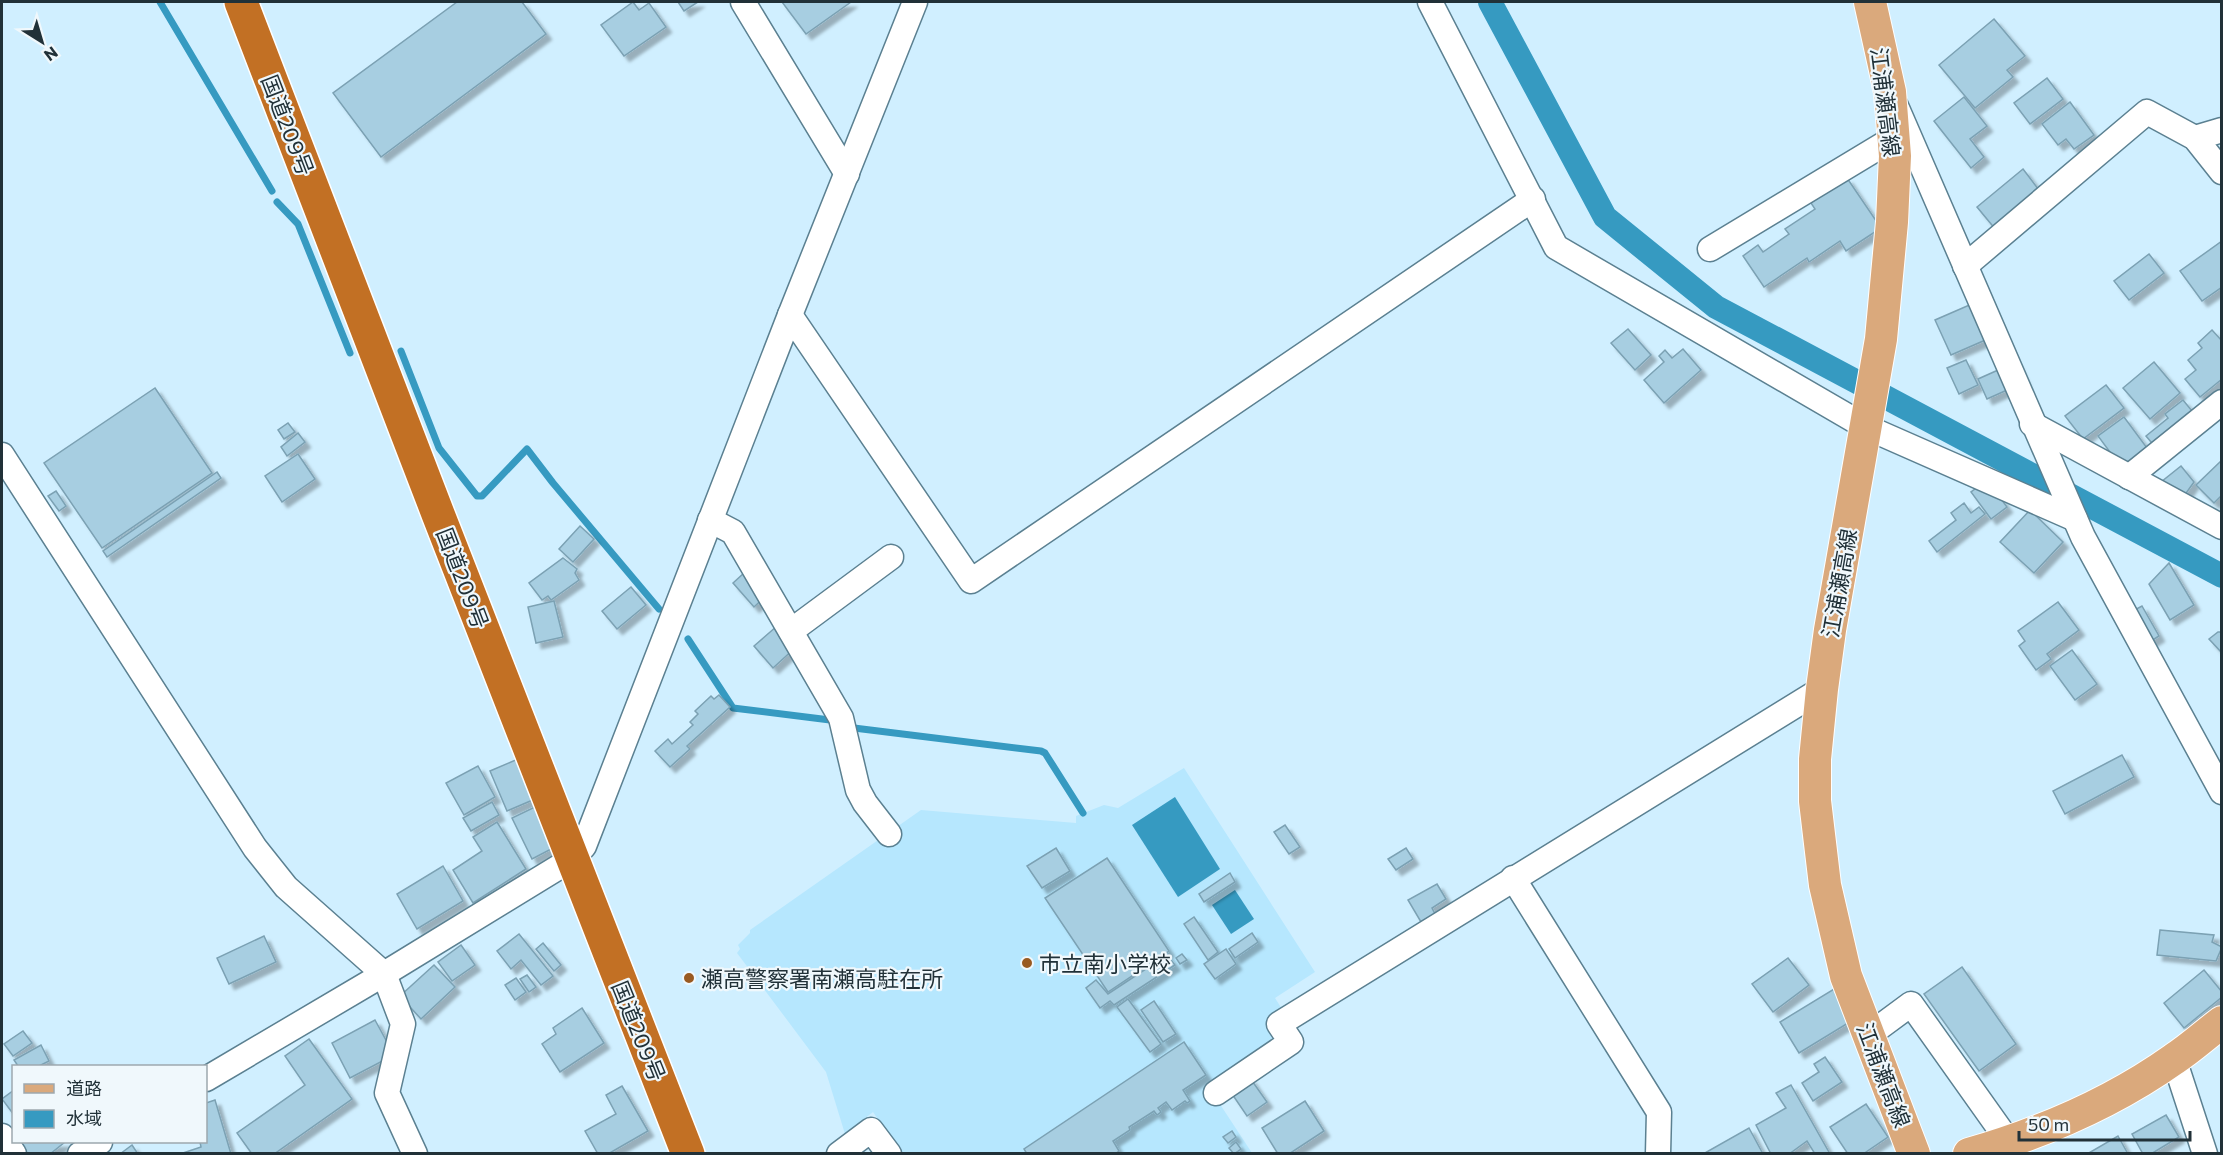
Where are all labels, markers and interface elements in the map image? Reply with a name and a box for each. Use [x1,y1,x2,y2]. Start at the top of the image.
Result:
north arrow [12,12,72,72]
text: N [41,43,62,66]
street label: 江浦瀬高線 [1866,46,1906,158]
street label: 国道209号 [256,71,320,179]
street label: 国道209号 [431,524,495,632]
street label: 江浦瀬高線 [1816,526,1862,640]
place label: 市立南小学校 [1039,950,1171,977]
marker: 市立南小学校 [1020,956,1034,970]
place label: 瀬高警察署南瀬高駐在所 [701,965,943,992]
marker: 瀬高警察署南瀬高駐在所 [682,971,696,985]
street label: 国道209号 [607,977,671,1085]
street label: 江浦瀬高線 [1852,1019,1916,1131]
legend [12,1065,207,1143]
text: 道路 [66,1077,102,1099]
scale bar [2019,1104,2190,1142]
text: 水域 [66,1107,102,1129]
text: 50 m [2028,1113,2069,1135]

